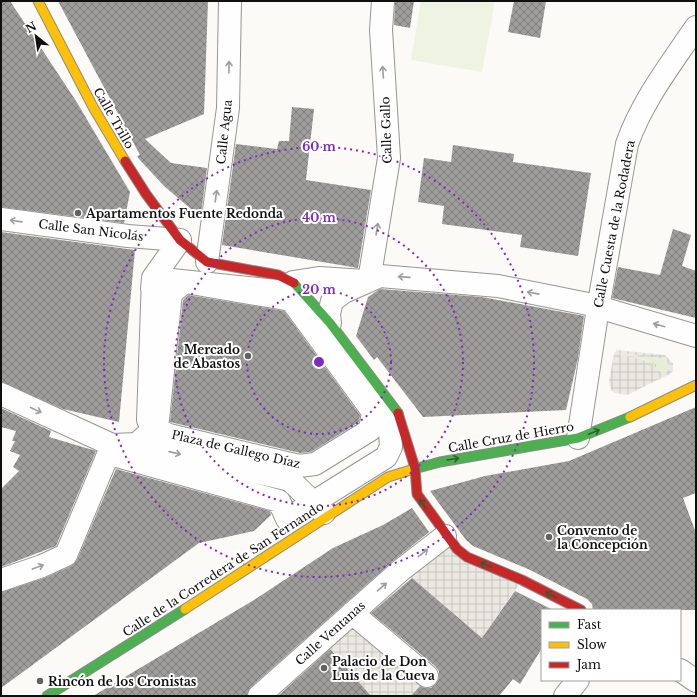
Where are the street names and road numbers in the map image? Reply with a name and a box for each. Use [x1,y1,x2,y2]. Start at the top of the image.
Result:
street label: Calle Trillo [90,85,138,151]
street label: Calle Gallo [377,96,395,164]
street label: Calle Agua [213,99,235,165]
street label: Calle Cuesta de la Rodadera [590,139,638,309]
street label: Calle San Nicolás [38,216,144,244]
street label: Calle Cruz de Hierro [447,419,575,455]
street label: Plaza de Gallego Díaz [170,427,302,471]
street label: Calle de la Corredera de San Fernando [120,498,327,640]
street label: Calle Ventanas [292,598,368,668]

